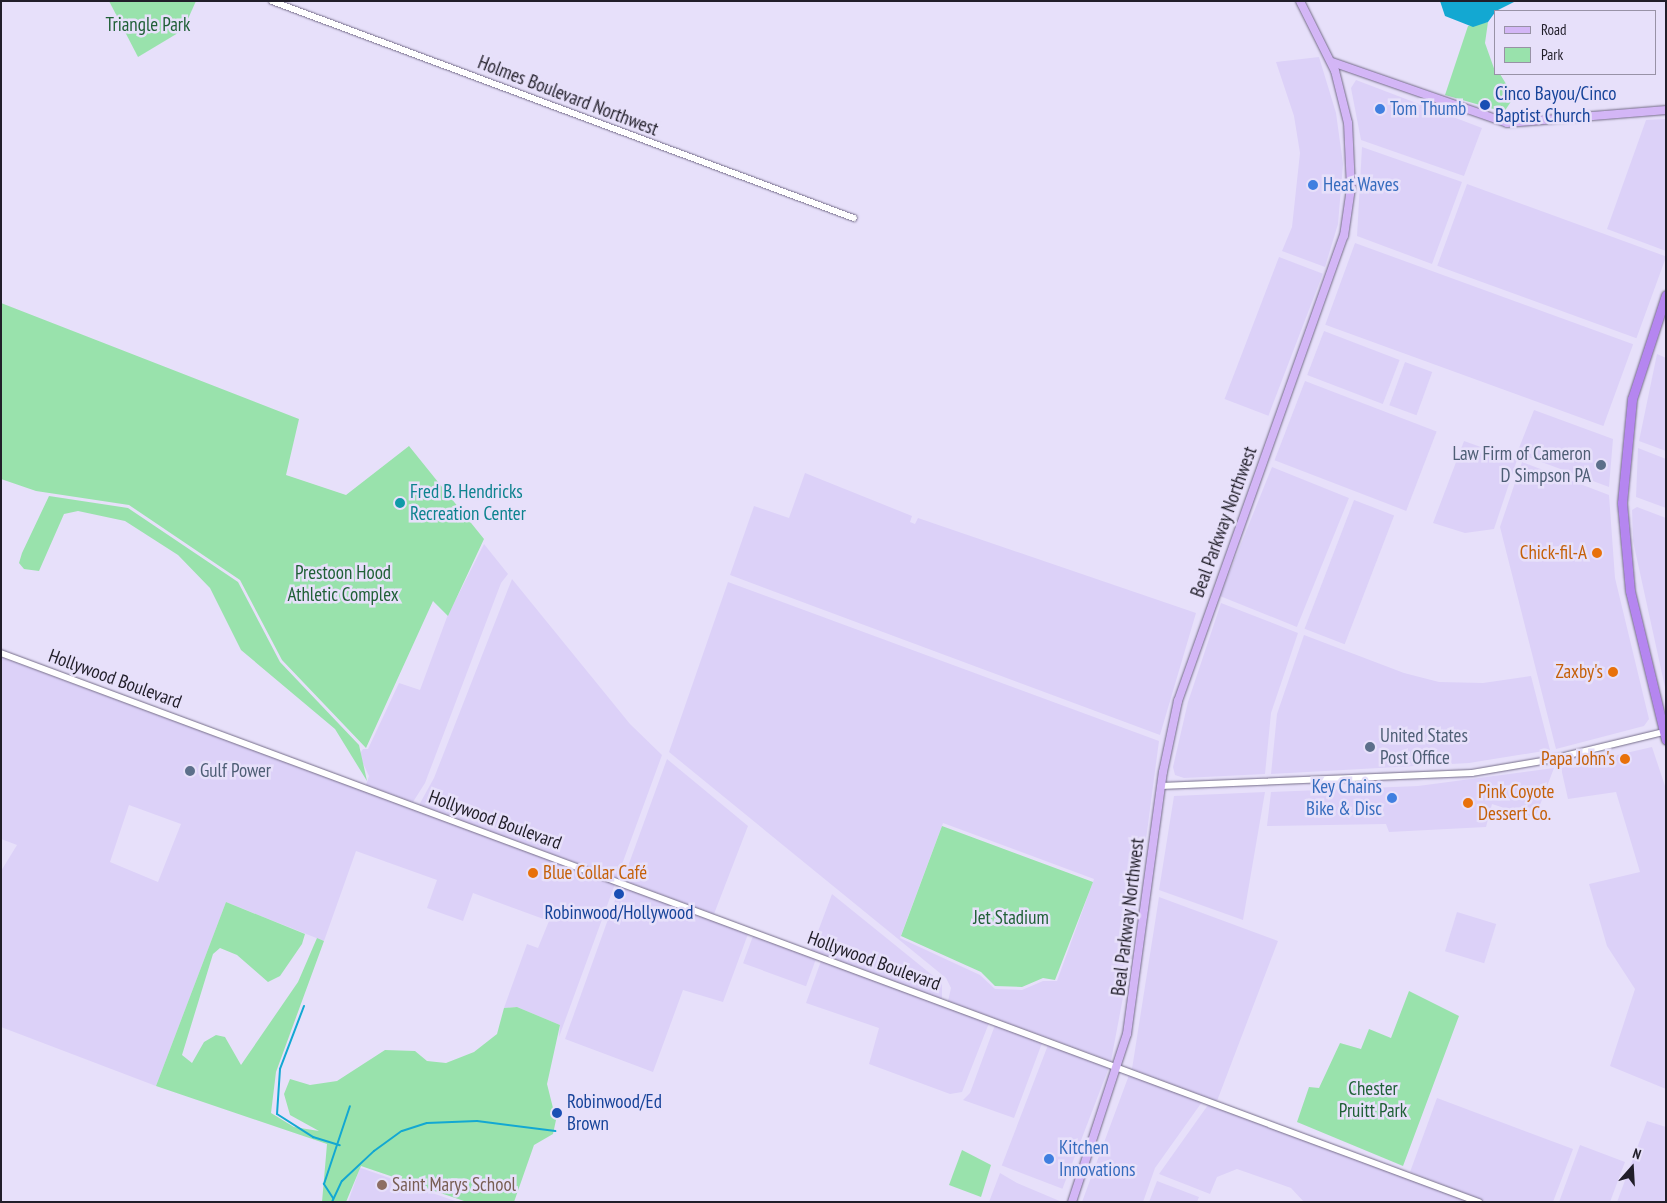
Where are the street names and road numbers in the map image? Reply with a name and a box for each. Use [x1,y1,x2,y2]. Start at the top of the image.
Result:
street label: Holmes Boulevard Northwest [475,51,661,141]
street label: Beal Parkway Northwest [1186,443,1262,601]
street label: Hollywood Boulevard [45,644,185,714]
street label: Hollywood Boulevard [425,785,565,855]
street label: Beal Parkway Northwest [1107,837,1149,997]
street label: Hollywood Boulevard [804,926,944,996]

